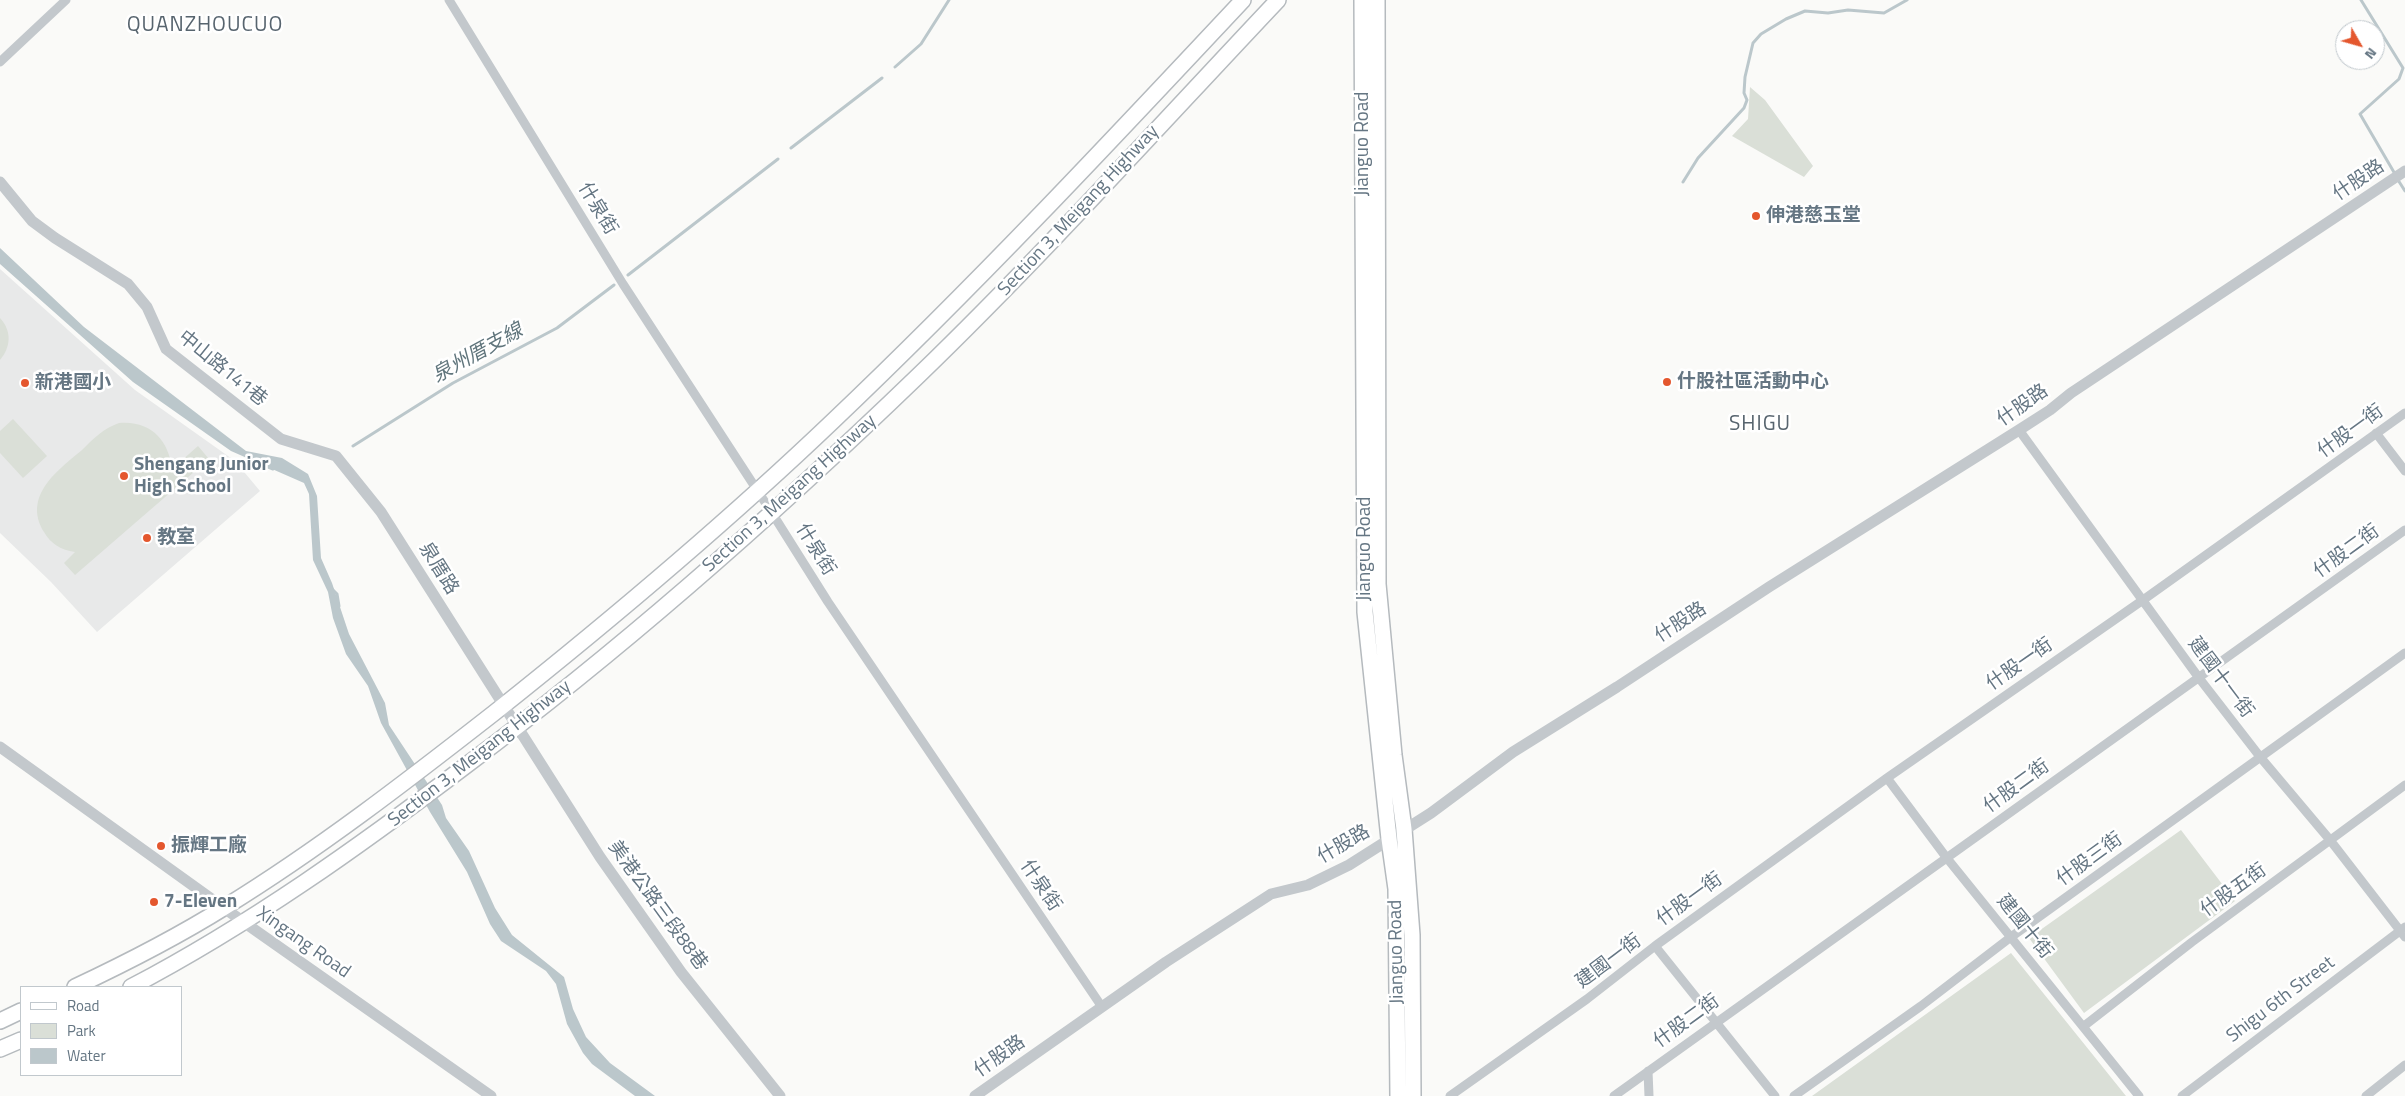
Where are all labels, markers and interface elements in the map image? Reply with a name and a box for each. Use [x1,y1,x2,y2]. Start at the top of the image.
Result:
district label: QUANZHOUCUO [125,13,285,39]
north arrow [2335,20,2385,70]
text: N [2360,44,2383,64]
street label: Jianguo Road [1352,92,1374,196]
street label: Section 3, Meigang Highway [994,121,1164,301]
street label: 什股路 [2329,156,2389,206]
street label: 什泉街 [573,179,621,239]
place label: 伸港慈玉堂 [1766,205,1861,227]
marker: 伸港慈玉堂 [1750,210,1762,222]
water label: 泉州厝支線 [428,319,528,389]
street label: 中山路141巷 [173,326,271,412]
place label: 什股社區活動中心 [1677,371,1829,393]
place label: 新港國小 [35,372,111,394]
marker: 什股社區活動中心 [1661,376,1673,388]
marker: 新港國小 [19,377,31,389]
street label: 什股路 [1993,380,2053,432]
street label: 什股一街 [2314,400,2388,464]
street label: Section 3, Meigang Highway [699,410,881,578]
district label: SHIGU [1728,412,1792,438]
place label: Shengang Junior High School [134,454,269,498]
marker: Shengang Junior High School [118,470,130,482]
street label: Jianguo Road [1354,497,1376,601]
street label: 什泉街 [790,520,840,580]
street label: 什股二街 [2310,520,2384,584]
place label: 教室 [157,527,195,549]
marker: 教室 [141,532,153,544]
street label: 泉厝路 [413,539,463,599]
street label: 什股路 [1651,598,1711,648]
street label: 建國十一街 [2182,633,2258,723]
street label: 什股一街 [1982,634,2058,696]
street label: Section 3, Meigang Highway [384,676,576,832]
street label: 什股二街 [1980,755,2054,819]
street label: 什股路 [1314,821,1374,869]
street label: 什股三街 [2053,828,2127,892]
place label: 振輝工廠 [171,835,247,857]
street label: 美港公路三段88巷 [602,837,712,975]
marker: 振輝工廠 [155,840,167,852]
street label: 什泉街 [1015,856,1065,916]
street label: 什股五街 [2197,859,2271,923]
street label: 什股一街 [1653,868,1727,932]
street label: 建國十街 [1991,890,2057,964]
place label: 7-Eleven [164,891,237,913]
marker: 7-Eleven [148,896,160,908]
street label: Jianguo Road [1385,900,1409,1004]
street label: Xingang Road [252,902,354,984]
street label: 建國一街 [1572,930,1646,994]
street label: Shigu 6th Street [2222,952,2340,1048]
legend [20,986,182,1076]
street label: 什股二街 [1650,990,1724,1054]
text: Road [67,994,99,1017]
text: Park [67,1019,96,1042]
street label: 什股路 [970,1031,1030,1083]
text: Water [67,1044,106,1067]

